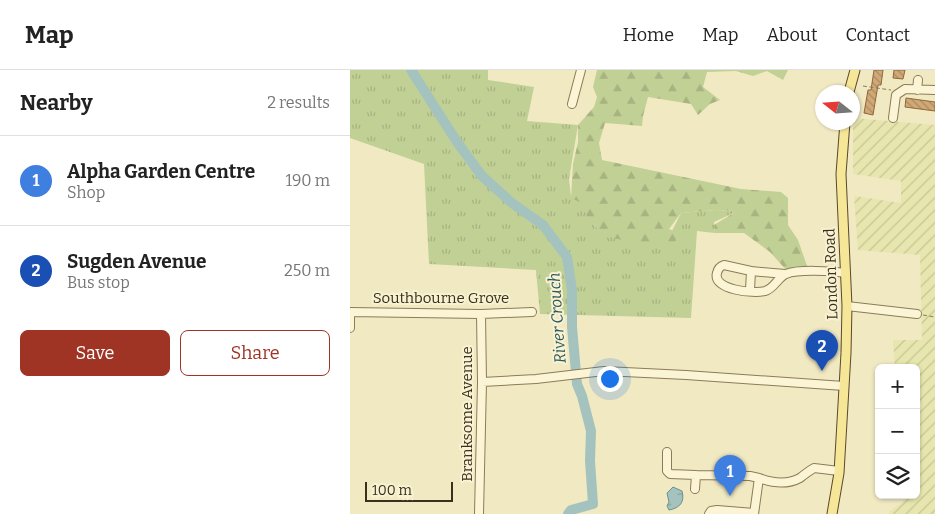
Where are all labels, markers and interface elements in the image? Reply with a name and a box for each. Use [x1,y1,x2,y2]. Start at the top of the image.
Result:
text: Map [25,21,74,49]
text: Home [623,24,674,46]
text: Map [702,24,738,46]
text: About [766,24,817,46]
text: Contact [845,24,910,46]
north arrow [815,85,860,130]
text: Nearby [20,90,93,116]
text: 2 results [267,93,330,112]
text: Alpha Garden Centre [67,160,255,183]
text: 1 [33,171,39,190]
text: 190 m [285,171,330,190]
text: Shop [67,183,105,202]
street label: London Road [820,228,842,320]
text: Sugden Avenue [67,250,206,273]
text: 2 [31,261,41,280]
text: 250 m [284,261,330,280]
water label: River Crouch [544,272,570,364]
text: Bus stop [67,273,130,292]
street label: Southbourne Grove [373,289,509,307]
button: Save [20,330,170,376]
button: Share [180,330,330,376]
pin: 2 [806,330,838,371]
street label: Branksome Avenue [458,346,476,482]
map controls [875,364,920,499]
button: + [875,364,920,409]
your location [597,366,623,392]
button: − [875,409,920,454]
button: layers [875,454,920,499]
pin: 1 [714,455,746,496]
scale bar [365,479,452,502]
text: 100 m [372,482,412,499]

